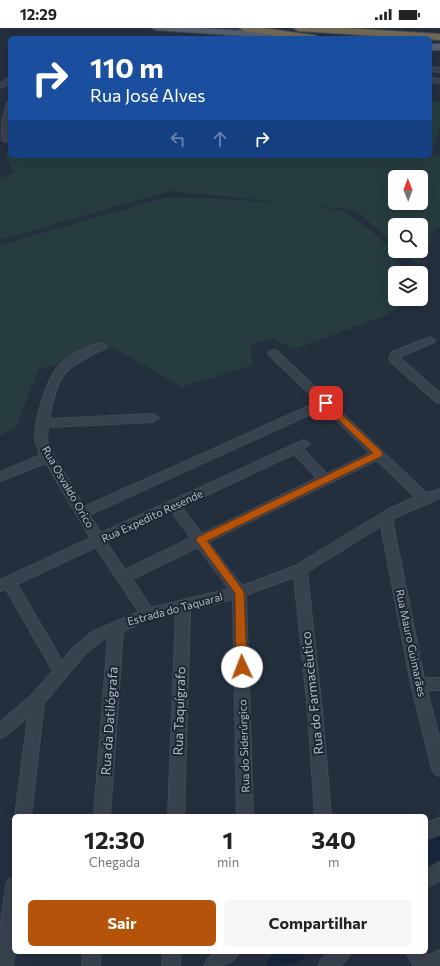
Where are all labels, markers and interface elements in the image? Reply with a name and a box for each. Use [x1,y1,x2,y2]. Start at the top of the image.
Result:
text: 12:29 [20,5,57,23]
text: 110 m [90,50,164,84]
icon: right [24,52,76,104]
text: Rua José Alves [90,84,205,106]
icon: left [167,128,189,150]
icon: ahead [209,128,231,150]
icon: right [251,128,273,150]
north arrow [388,170,428,210]
map controls [388,170,428,306]
button: search [388,218,428,258]
button: layers [388,266,428,306]
pin [309,386,343,420]
icon: arrive [315,392,337,414]
street label: Rua Osvaldo Orico [40,443,97,530]
street label: Rua Expedito Resende [99,486,205,545]
street label: Rua Mauro Guimarães [394,588,429,698]
street label: Estrada do Taquaral [126,590,224,628]
street label: Rua do Farmacêutico [298,630,326,755]
position arrow [221,646,263,688]
street label: Rua da Datilógrafa [97,666,121,776]
street label: Rua Taquígrafo [169,666,189,756]
street label: Rua do Siderúrgico [235,699,252,793]
text: 12:30 [84,825,145,854]
text: 1 [223,825,233,854]
text: 340 [311,825,356,854]
text: Chegada [89,854,140,870]
text: min [217,854,239,870]
text: m [328,854,339,870]
button: Sair [28,900,216,946]
button: Compartilhar [224,900,412,946]

